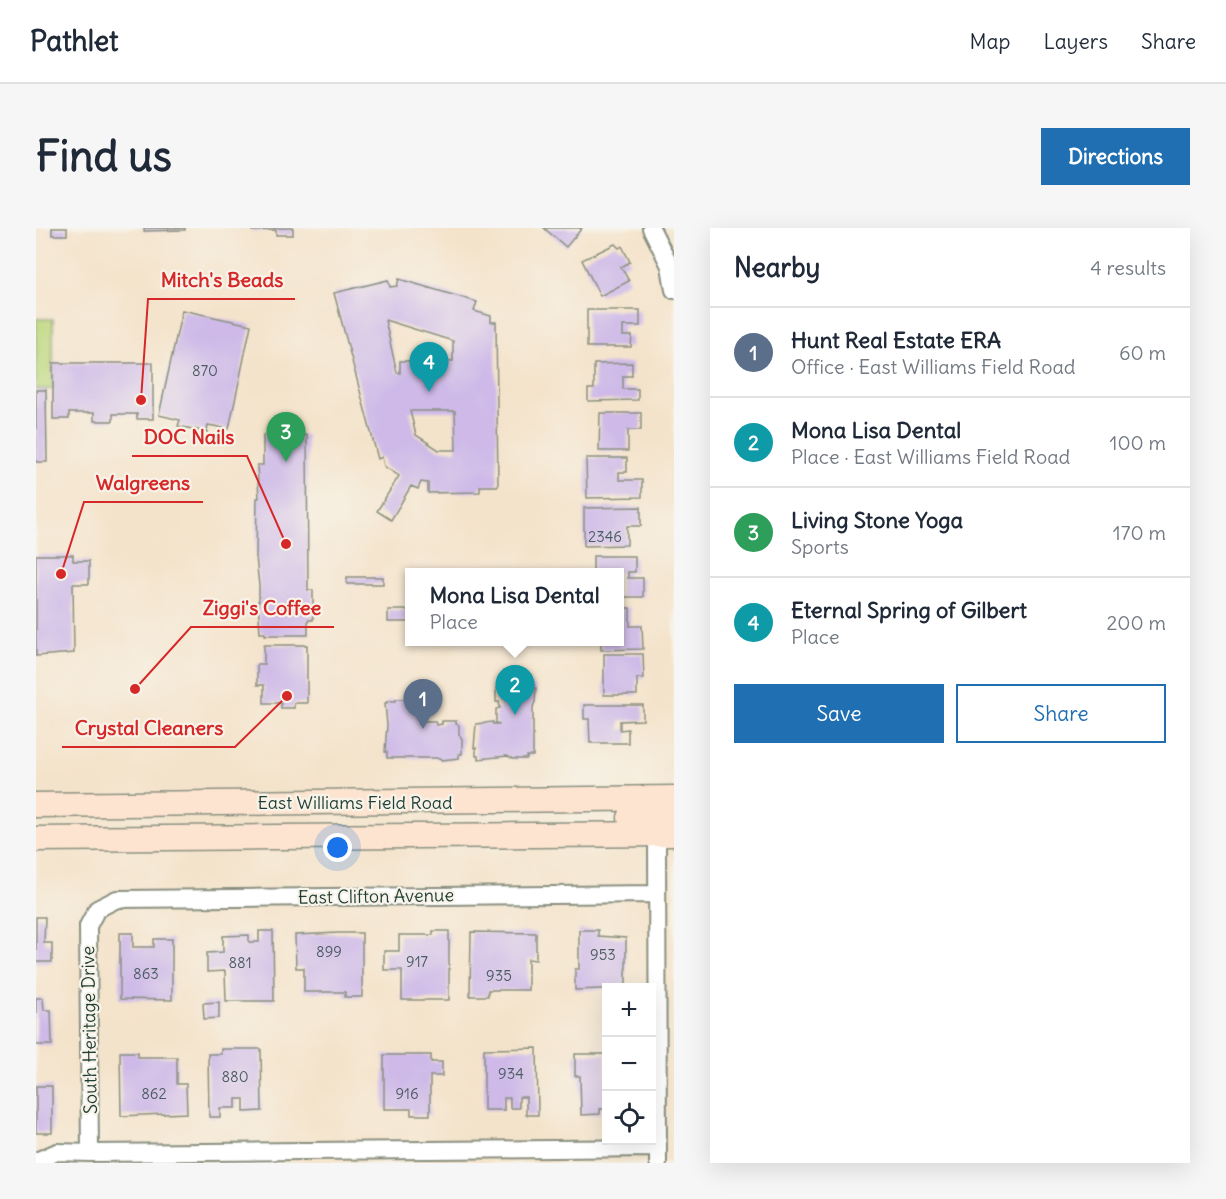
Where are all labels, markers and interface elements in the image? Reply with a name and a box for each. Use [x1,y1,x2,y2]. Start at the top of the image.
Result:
text: Pathlet [30,23,119,59]
text: Map [970,28,1010,55]
text: Layers [1043,28,1108,55]
text: Share [1141,28,1196,55]
button: Directions [1041,128,1190,185]
text: Find us [36,130,172,182]
text: Nearby [734,251,820,284]
text: 4 results [1090,255,1166,280]
callout: Mitch's Beads [148,261,295,299]
text: Mitch's Beads [161,267,283,292]
text: Hunt Real Estate ERA [791,326,1001,354]
text: 1 [750,340,757,365]
text: 60 m [1119,340,1166,365]
pin: 4 [410,342,448,392]
text: Office · East Williams Field Road [791,354,1075,379]
house number: 870 [192,361,218,380]
pin: 3 [266,412,306,462]
text: Mona Lisa Dental [791,416,961,444]
callout: DOC Nails [132,418,247,456]
text: DOC Nails [144,424,234,449]
text: 2 [748,430,759,455]
text: 100 m [1109,430,1166,455]
text: Place · East Williams Field Road [791,444,1070,469]
callout: Walgreens [84,464,203,502]
text: Walgreens [96,470,190,495]
text: Living Stone Yoga [791,506,963,534]
text: 3 [748,520,759,545]
text: 170 m [1113,520,1166,545]
house number: 2346 [588,527,622,546]
text: Sports [791,534,849,559]
popup [405,568,624,646]
text: Mona Lisa Dental [429,581,600,609]
callout: Ziggi's Coffee [191,589,334,627]
text: Ziggi's Coffee [203,595,321,620]
text: Eternal Spring of Gilbert [791,596,1027,624]
text: Place [429,609,478,634]
text: 4 [748,610,759,635]
text: 200 m [1106,610,1166,635]
text: Place [791,624,839,649]
pin: 2 [496,666,534,715]
pin: 1 [404,680,442,729]
button: Save [734,684,944,743]
button: Share [956,684,1166,743]
callout: Crystal Cleaners [62,709,235,747]
text: Crystal Cleaners [75,715,223,740]
street label: East Williams Field Road [257,791,453,814]
your location [323,833,352,862]
street label: East Clifton Avenue [298,883,454,909]
house number: 899 [316,942,342,961]
house number: 953 [590,945,616,964]
street label: South Heritage Drive [76,946,102,1114]
house number: 917 [406,952,428,971]
house number: 881 [228,953,252,972]
house number: 863 [133,964,159,983]
house number: 935 [486,966,512,985]
map controls [602,983,656,1145]
button: + [602,983,656,1037]
button: − [602,1037,656,1091]
house number: 934 [498,1064,524,1083]
house number: 880 [221,1067,249,1086]
house number: 862 [141,1084,167,1103]
house number: 916 [395,1084,419,1103]
button: locate [602,1091,656,1145]

